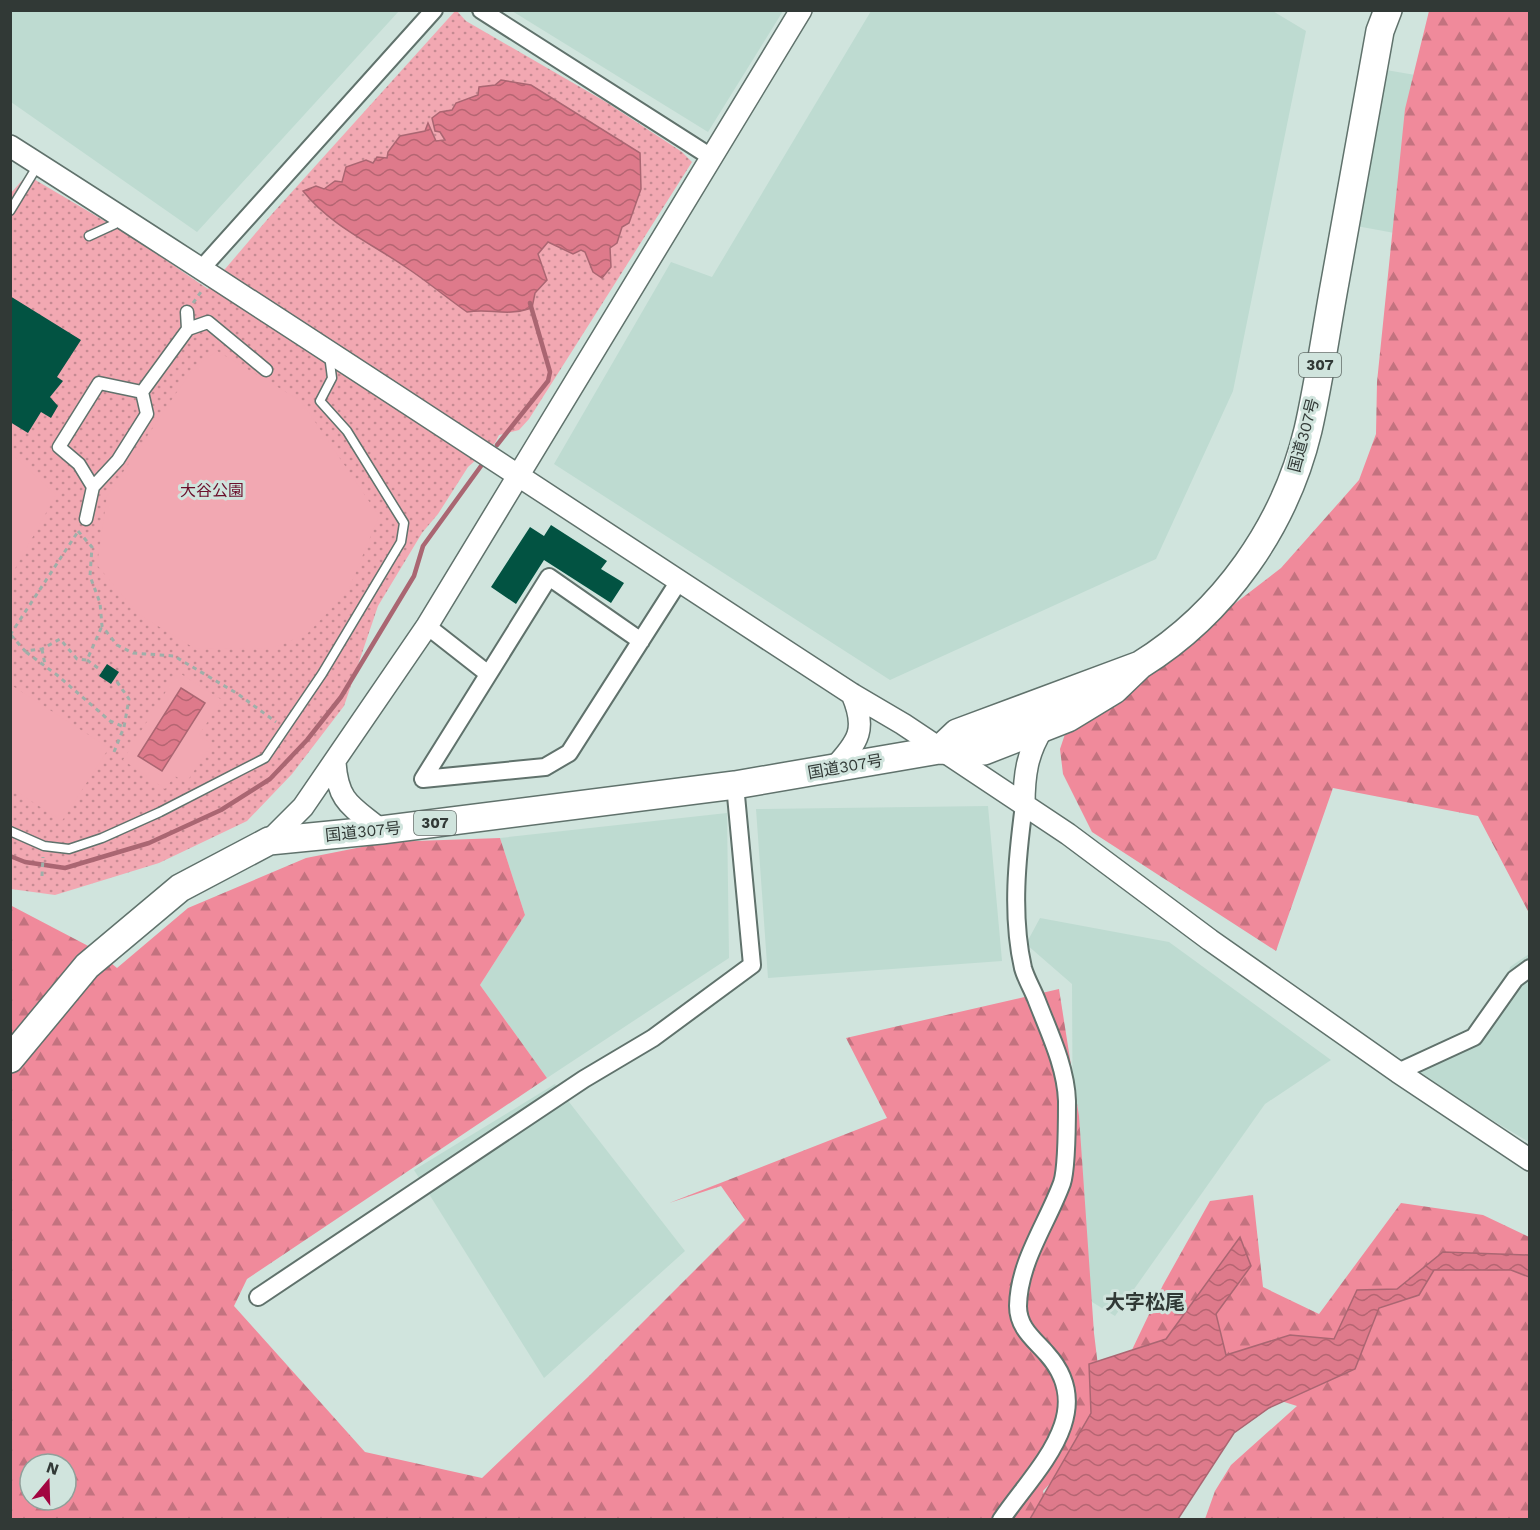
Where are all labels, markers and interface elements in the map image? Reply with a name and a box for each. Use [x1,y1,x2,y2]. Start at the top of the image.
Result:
road number: 307 [1299,353,1341,377]
street label: 国道307号 [1284,396,1322,474]
park label: 大谷公園 [180,481,244,500]
street label: 国道307号 [806,751,884,782]
road number: 307 [414,811,456,835]
street label: 国道307号 [324,818,402,845]
district label: 大字松尾 [1105,1290,1185,1314]
north arrow [18,1452,78,1512]
text: N [44,1457,61,1479]

